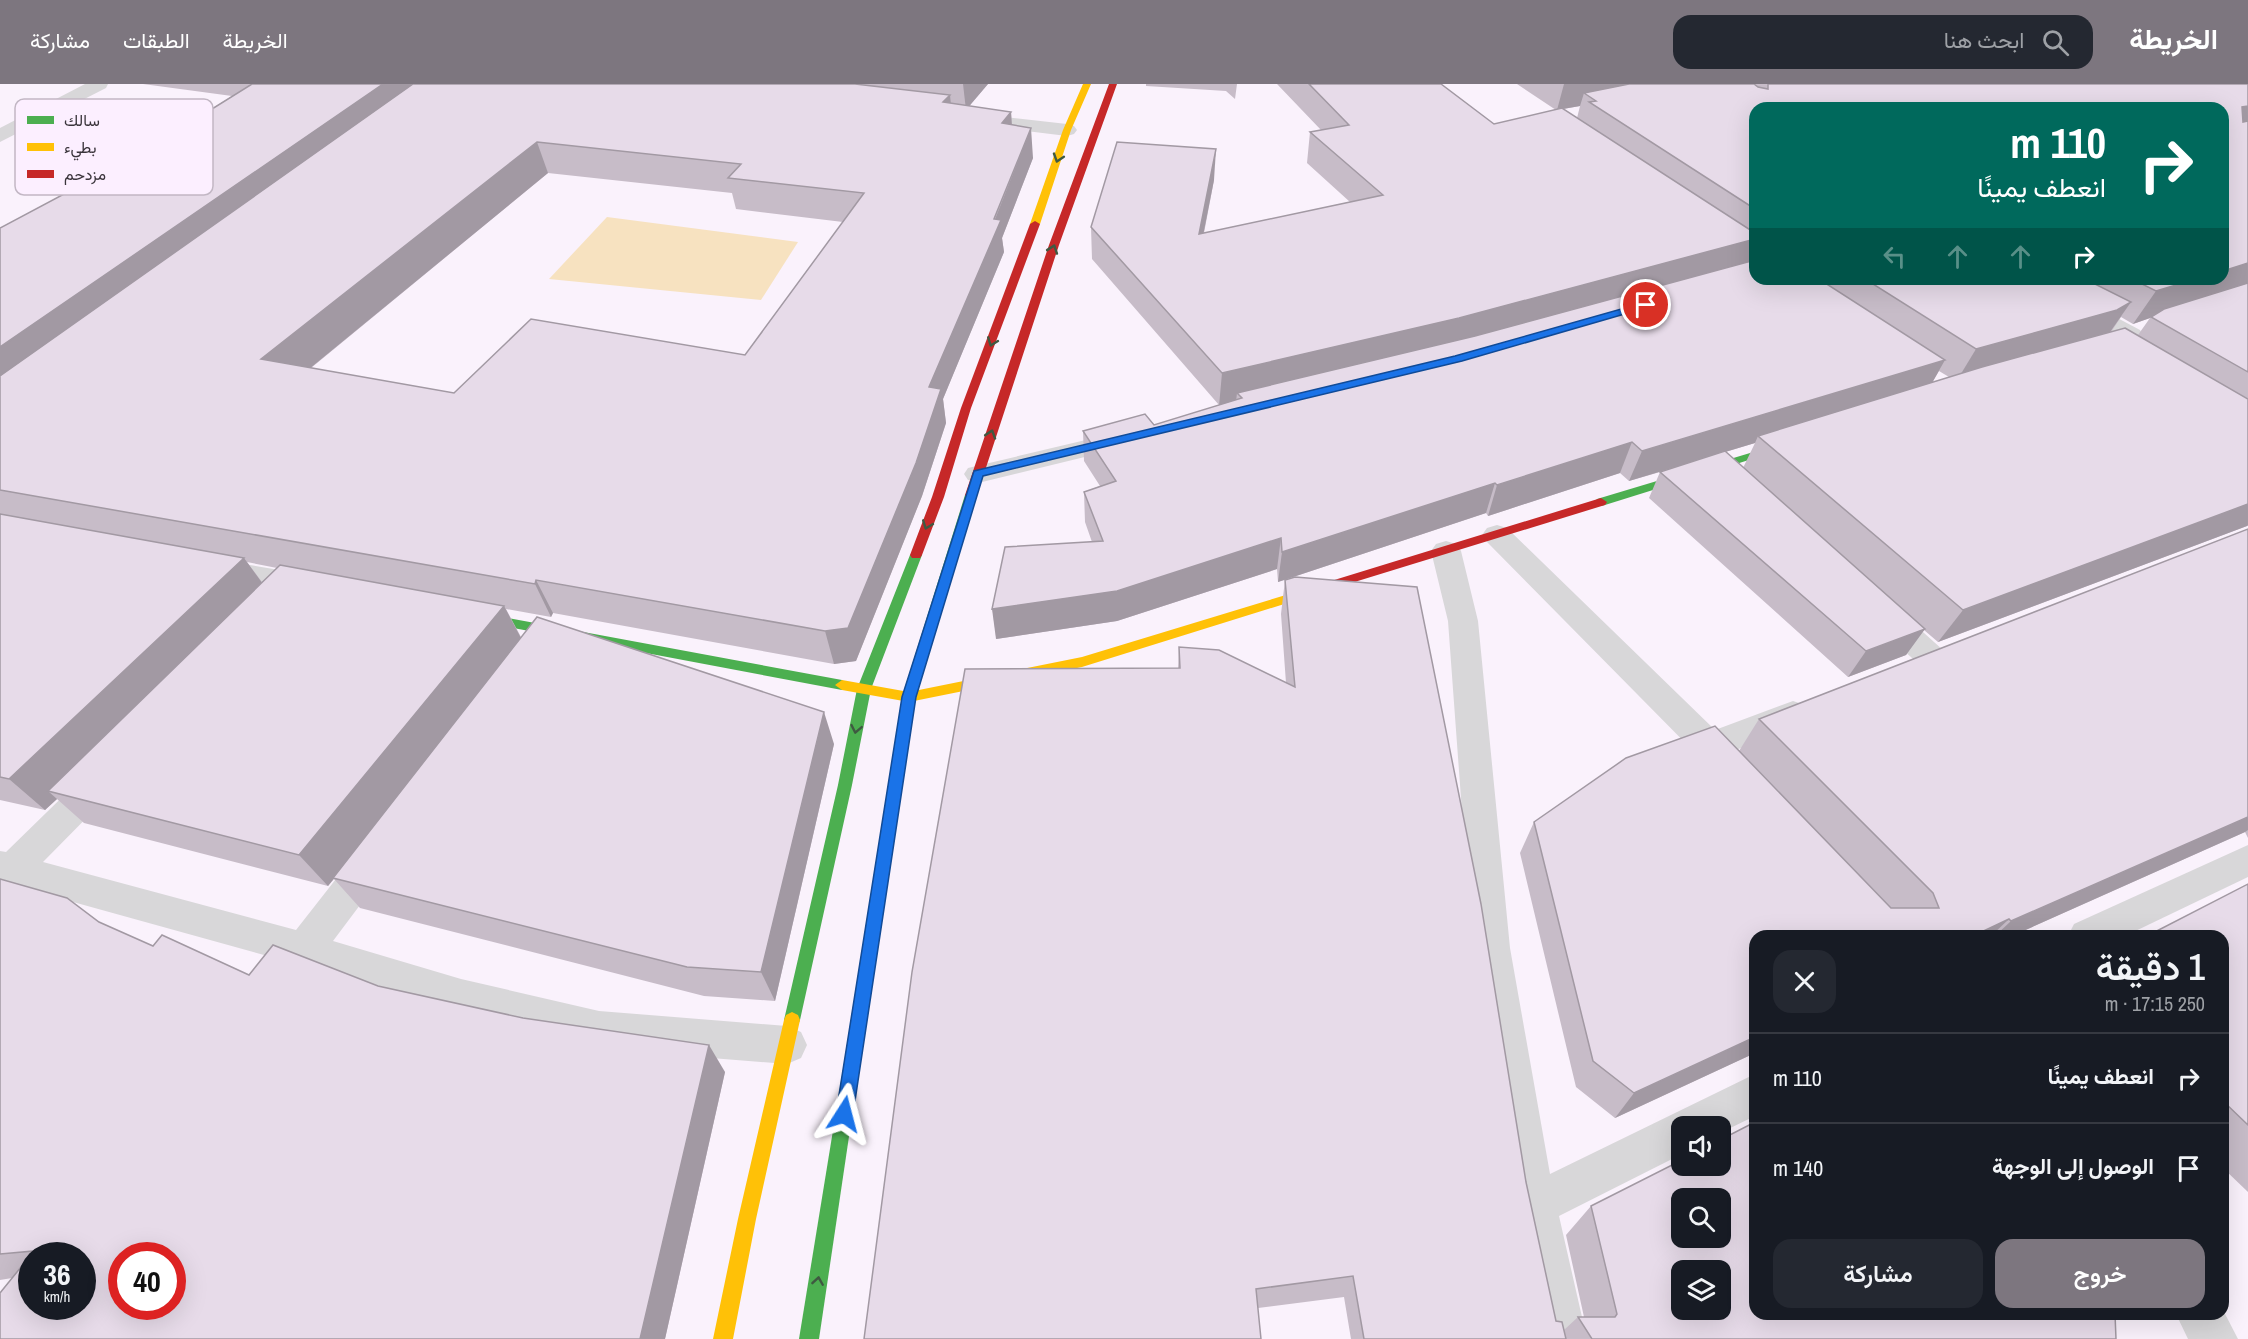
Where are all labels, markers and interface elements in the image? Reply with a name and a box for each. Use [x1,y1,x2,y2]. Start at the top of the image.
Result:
search box [1673,15,2093,69]
text: الخريطة [2129,20,2218,58]
text: ابحث هنا [1944,25,2024,55]
text: مشاركة [30,26,90,55]
text: الطبقات [123,26,190,55]
text: الخريطة [223,26,288,55]
icon: search [2039,26,2072,59]
legend [15,99,213,195]
text: سالك [64,109,100,131]
text: 110 m [2010,115,2106,171]
icon: right [2127,126,2205,204]
text: بطيء [64,136,96,161]
one-way arrow [1053,152,1065,163]
text: مزدحم [64,163,106,185]
text: انعطف يمينًا [1977,169,2106,205]
icon: left [1878,240,1911,273]
icon: ahead [1941,240,1974,273]
icon: ahead [2004,240,2037,273]
icon: right [2067,240,2100,273]
one-way arrow [1045,244,1058,255]
pin [1620,279,1671,330]
icon: arrive [1629,288,1662,321]
one-way arrow [987,335,999,346]
one-way arrow [984,429,997,440]
one-way arrow [922,519,934,530]
one-way arrow [850,724,863,734]
text: 1 دقيقة [2096,943,2205,991]
button: close [1773,950,1836,1013]
text: 250 m · 17:15 [2105,990,2205,1017]
text: انعطف يمينًا [2048,1061,2154,1091]
icon: right [2172,1062,2205,1095]
text: 110 m [1773,1063,1822,1093]
position arrow [812,1082,876,1146]
map controls [1671,1116,1731,1320]
button: sound [1671,1116,1731,1176]
text: الوصول إلى الوجهة [1992,1151,2154,1181]
icon: arrive [2172,1152,2205,1185]
text: 140 m [1773,1153,1823,1183]
button: search [1671,1188,1731,1248]
button: مشاركة [1773,1239,1983,1308]
button: خروج [1995,1239,2205,1308]
speed limit sign: 40 [108,1242,186,1320]
text: 36 [43,1254,71,1294]
button: layers [1671,1260,1731,1320]
one-way arrow [811,1277,824,1287]
text: km/h [44,1286,70,1307]

